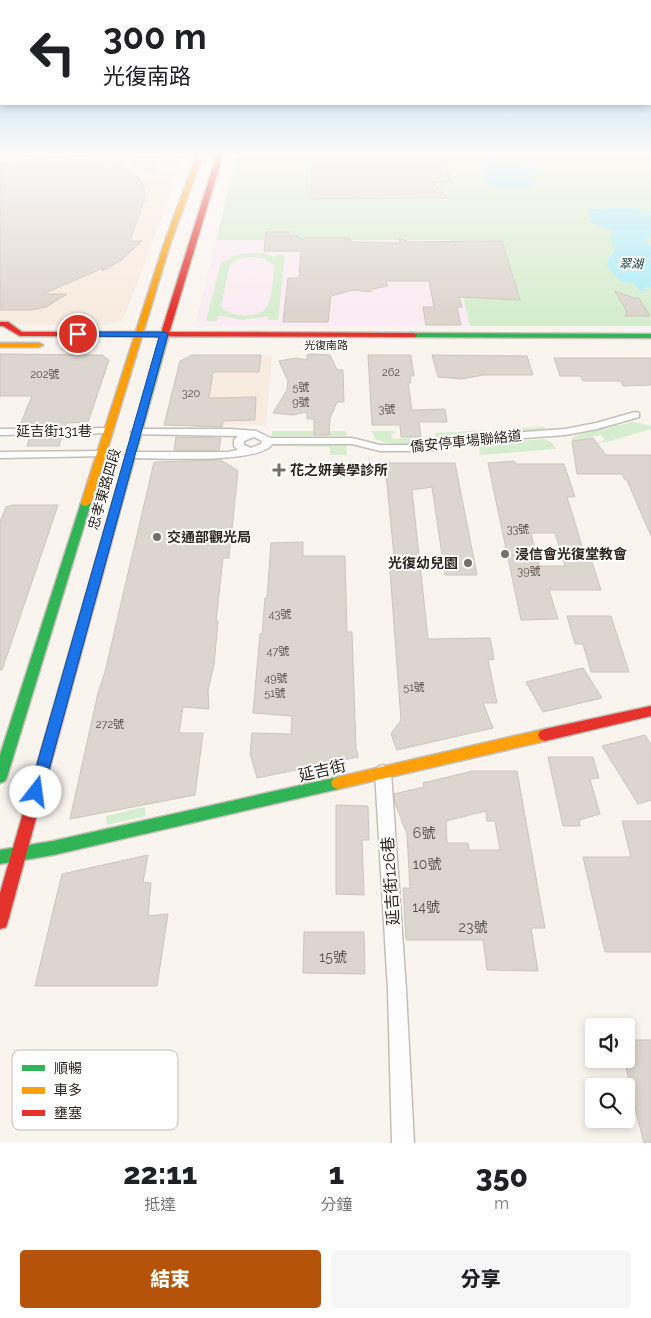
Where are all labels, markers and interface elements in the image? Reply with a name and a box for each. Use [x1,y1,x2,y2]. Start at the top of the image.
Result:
text: 300 m [103,16,207,57]
icon: left [20,20,85,85]
text: 光復南路 [103,63,191,89]
water label: 翠湖 [619,257,645,271]
pin [57,313,99,355]
icon: arrive [64,320,92,348]
street label: 光復南路 [304,339,348,352]
house number: 262 [382,366,400,379]
house number: 202號 [30,368,60,381]
house number: 5號 [293,381,310,394]
house number: 320 [182,387,200,400]
house number: 9號 [292,396,310,409]
house number: 3號 [379,403,395,416]
street label: 延吉街131巷 [16,423,92,439]
street label: 僑安停車場聯絡道 [409,427,523,455]
street label: 忠孝東路四段 [85,446,123,532]
place label: 花之妍美學診所 [290,462,388,478]
marker: 花之妍美學診所 [272,463,286,477]
house number: 33號 [507,523,529,536]
place label: 交通部觀光局 [167,529,251,545]
marker: 交通部觀光局 [151,531,163,543]
place label: 浸信會光復堂教會 [515,546,627,562]
marker: 浸信會光復堂教會 [499,548,511,560]
place label: 光復幼兒園 [388,555,458,571]
marker: 光復幼兒園 [462,557,474,569]
house number: 39號 [517,565,541,578]
house number: 43號 [269,608,291,621]
house number: 47號 [267,645,289,658]
house number: 49號 [264,672,288,685]
house number: 51號 [403,681,425,694]
house number: 51號 [264,687,286,700]
house number: 272號 [96,718,124,731]
street label: 延吉街 [297,756,348,785]
position arrow [9,765,61,817]
house number: 6號 [413,825,435,841]
street label: 延吉街126巷 [378,836,403,926]
house number: 10號 [413,856,441,872]
house number: 14號 [412,899,440,915]
house number: 23號 [459,919,487,935]
house number: 15號 [319,949,347,965]
map controls [585,1018,635,1128]
button: sound [585,1018,635,1068]
legend [12,1050,178,1130]
text: 順暢 [54,1060,82,1076]
button: search [585,1078,635,1128]
text: 車多 [54,1082,82,1098]
text: 壅塞 [54,1105,82,1121]
text: 22:11 [123,1156,197,1191]
text: 1 [329,1156,344,1191]
text: 350 [476,1159,528,1194]
text: m [494,1194,509,1213]
text: 抵達 [144,1195,176,1214]
text: 分鐘 [320,1195,352,1214]
button: 結束 [20,1250,321,1308]
button: 分享 [331,1250,631,1308]

